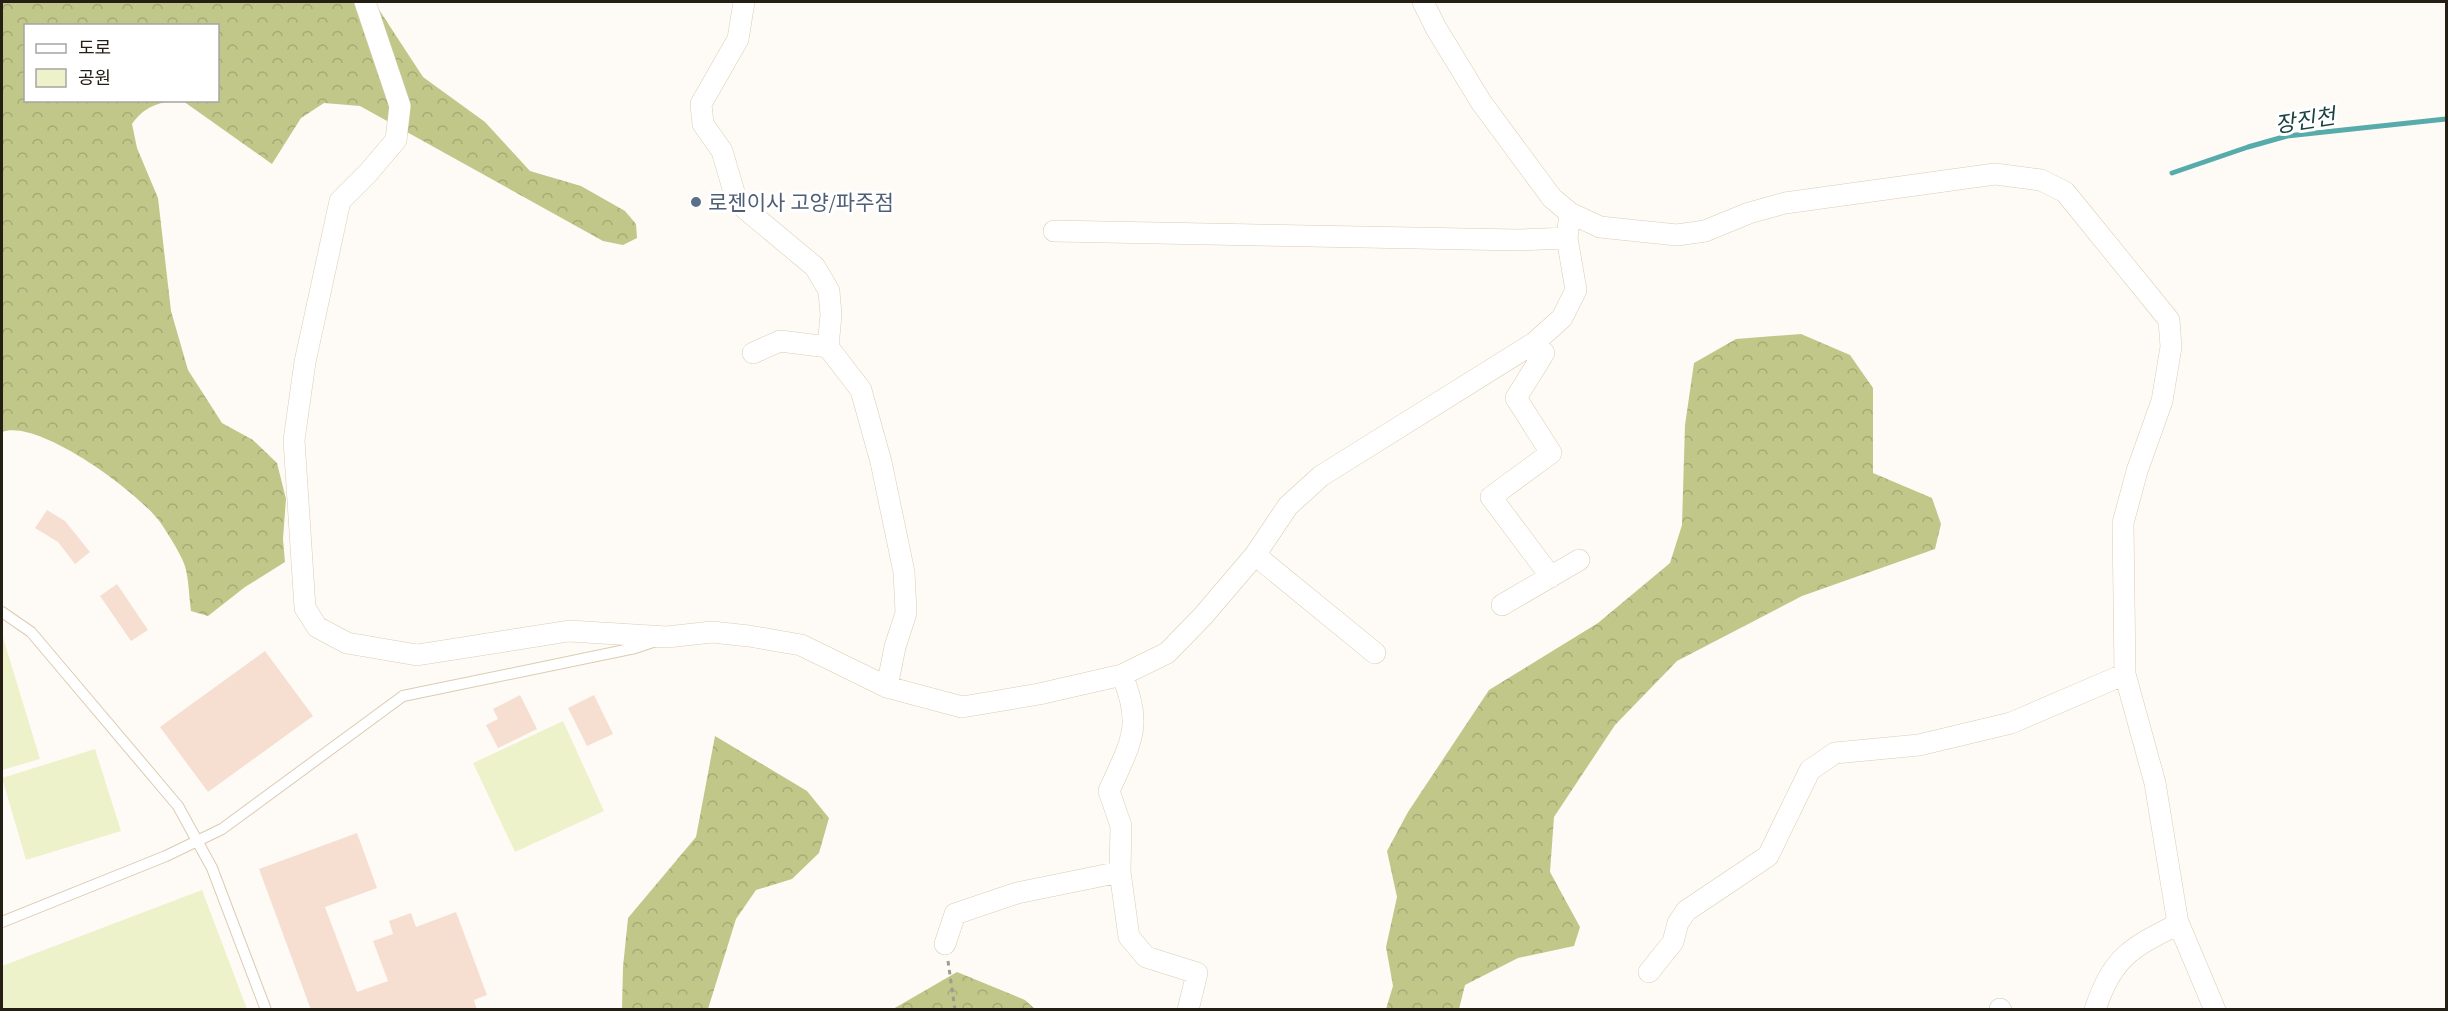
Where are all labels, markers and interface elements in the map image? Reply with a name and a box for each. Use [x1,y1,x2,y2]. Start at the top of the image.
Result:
legend [24,24,219,102]
text: 도로 [78,35,111,60]
text: 공원 [78,65,111,90]
water label: 장진천 [2273,100,2340,140]
place label: 로젠이사 고양/파주점 [708,188,894,217]
marker: 로젠이사 고양/파주점 [689,195,703,209]

